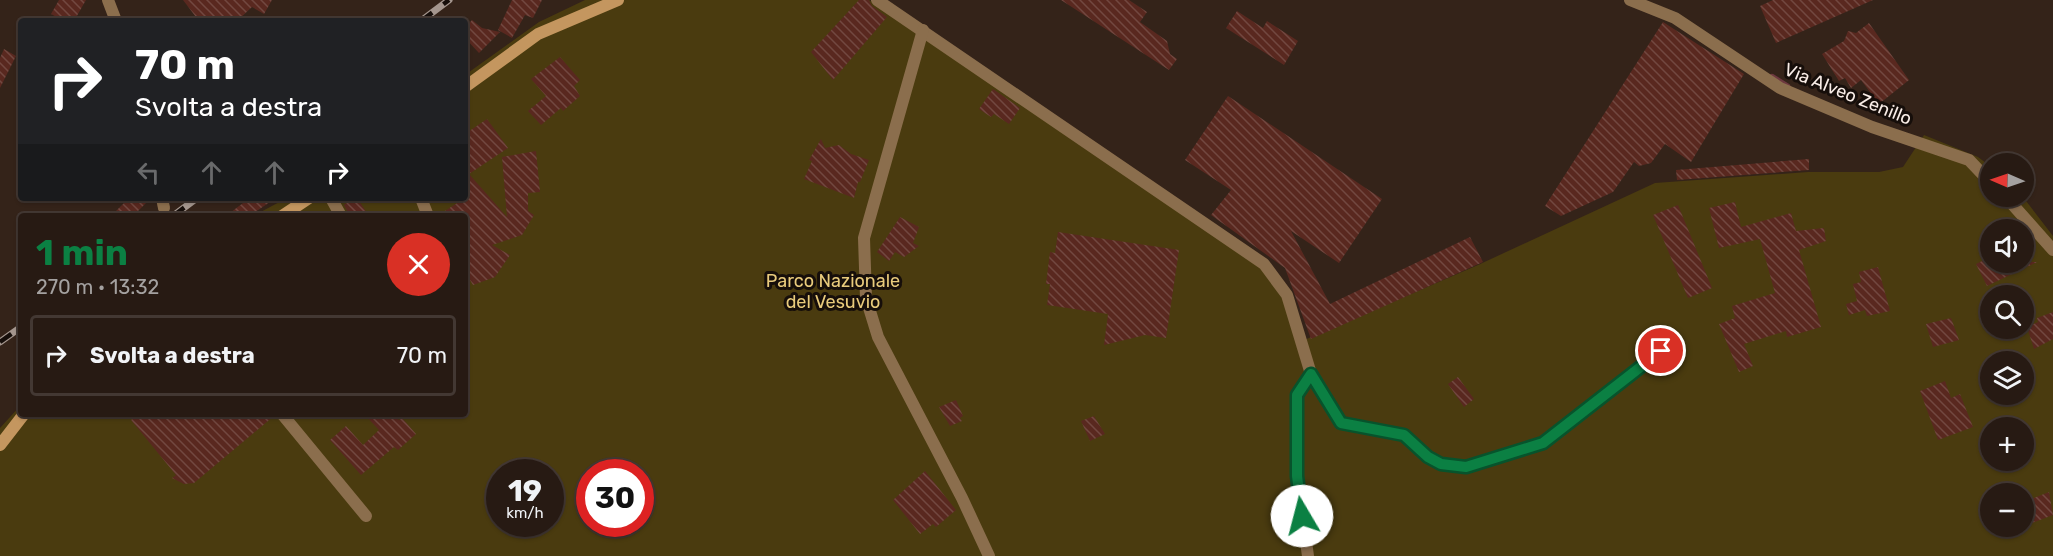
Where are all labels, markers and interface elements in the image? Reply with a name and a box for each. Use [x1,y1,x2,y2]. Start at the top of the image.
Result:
text: 70 m [135,40,235,90]
icon: right [36,42,114,120]
street label: Via Alveo Zenillo [1781,58,1915,130]
text: Svolta a destra [135,91,322,123]
north arrow [1980,153,2034,207]
map controls [1980,153,2034,537]
icon: left [132,156,165,189]
icon: ahead [195,156,228,189]
icon: ahead [258,156,291,189]
icon: right [321,156,354,189]
button: sound [1980,219,2034,273]
text: 1 min [36,231,128,274]
button: close [387,233,450,296]
park label: Parco Nazionale del Vesuvio [766,270,900,313]
text: 270 m · 13:32 [36,275,159,299]
button: search [1980,285,2034,339]
pin [1635,325,1686,376]
icon: arrive [1644,334,1677,367]
icon: right [39,339,72,372]
text: Svolta a destra [90,342,255,369]
text: 70 m [397,342,447,369]
button: layers [1980,351,2034,405]
button: + [1980,417,2034,471]
speed limit sign: 30 [576,459,654,537]
text: 19 [508,473,542,509]
button: − [1980,483,2034,537]
position arrow [1270,484,1334,548]
text: km/h [506,504,544,522]

